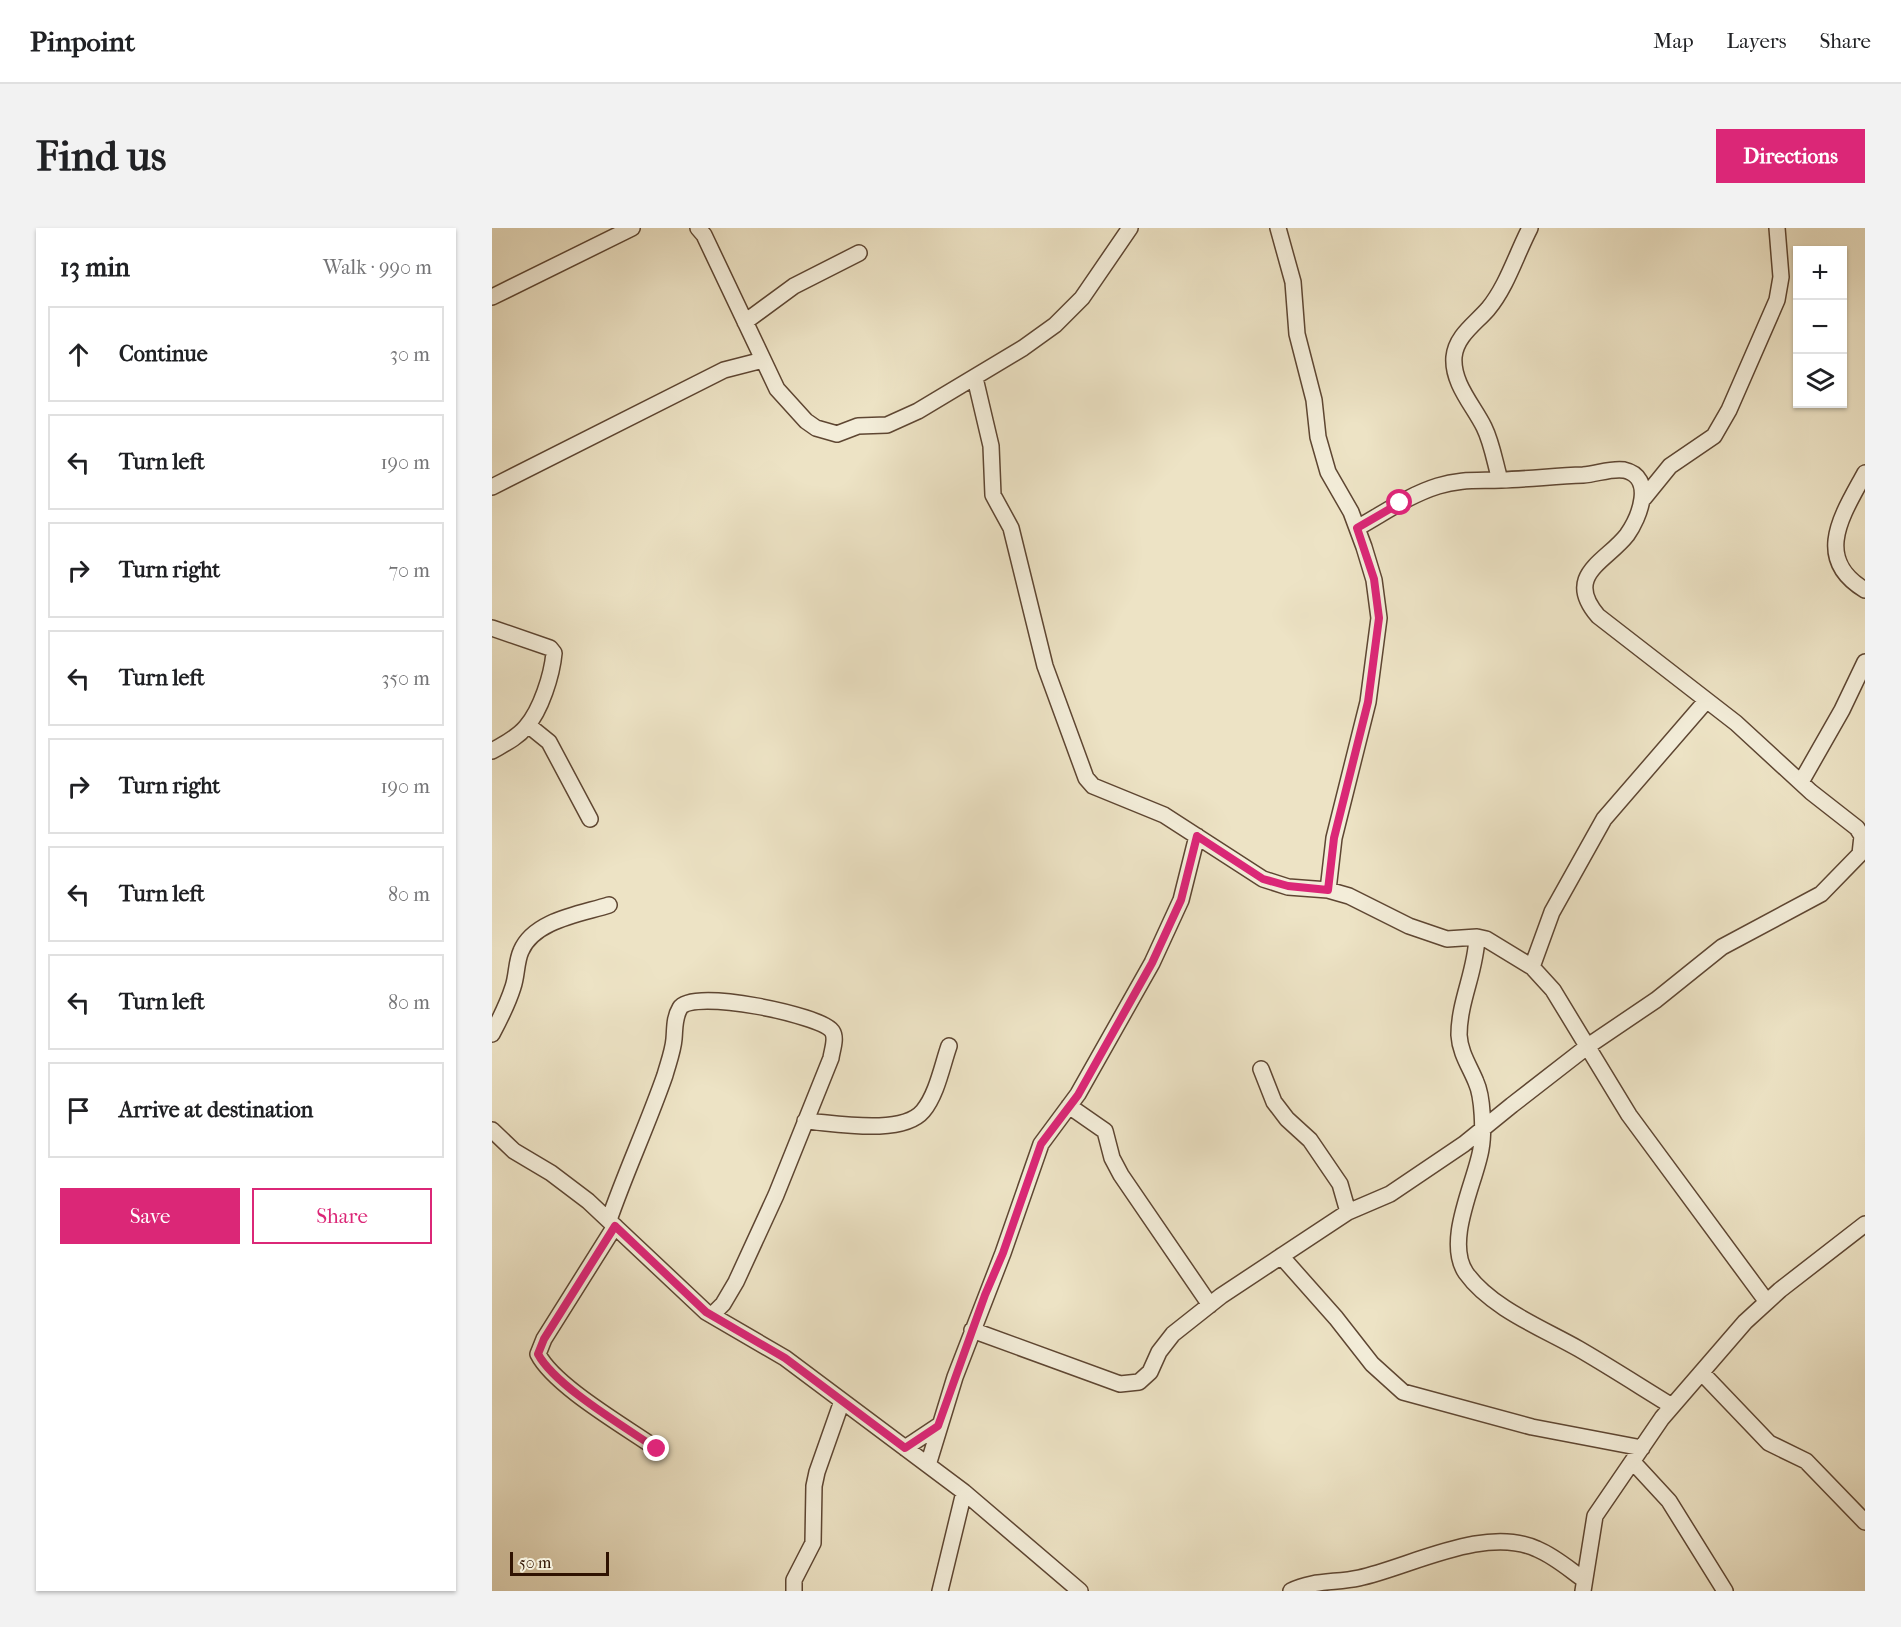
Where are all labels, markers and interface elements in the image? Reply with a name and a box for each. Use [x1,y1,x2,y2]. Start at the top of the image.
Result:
text: Pinpoint [30,25,135,58]
text: Map [1653,29,1694,53]
text: Layers [1727,29,1786,53]
text: Share [1819,29,1871,53]
button: Directions [1716,129,1865,183]
text: Find us [36,132,166,181]
map controls [1793,246,1847,408]
button: + [1793,246,1847,300]
text: 13 min [60,252,130,283]
text: Walk · 990 m [323,256,432,279]
button: − [1793,300,1847,354]
icon: ahead [62,338,95,371]
text: Continue [119,341,208,367]
text: 30 m [390,343,430,366]
button: layers [1793,354,1847,408]
icon: left [62,446,95,479]
text: Turn left [119,449,205,475]
text: 190 m [380,451,430,474]
route start [1386,489,1412,515]
icon: right [62,554,95,587]
text: Turn right [119,557,220,583]
text: 70 m [388,559,430,582]
icon: left [62,662,95,695]
text: Turn left [119,665,205,691]
text: 350 m [381,667,430,690]
icon: right [62,770,95,803]
text: Turn right [119,773,220,799]
text: 190 m [380,775,430,798]
icon: left [62,878,95,911]
text: Turn left [119,881,205,907]
text: 80 m [388,883,430,906]
icon: left [62,986,95,1019]
text: Turn left [119,989,205,1015]
text: 80 m [388,991,430,1014]
icon: arrive [62,1094,95,1127]
text: Arrive at destination [119,1097,313,1123]
button: Save [60,1188,240,1244]
button: Share [252,1188,432,1244]
route end [643,1435,669,1461]
scale bar [510,1549,609,1576]
text: 50 m [519,1553,551,1572]

